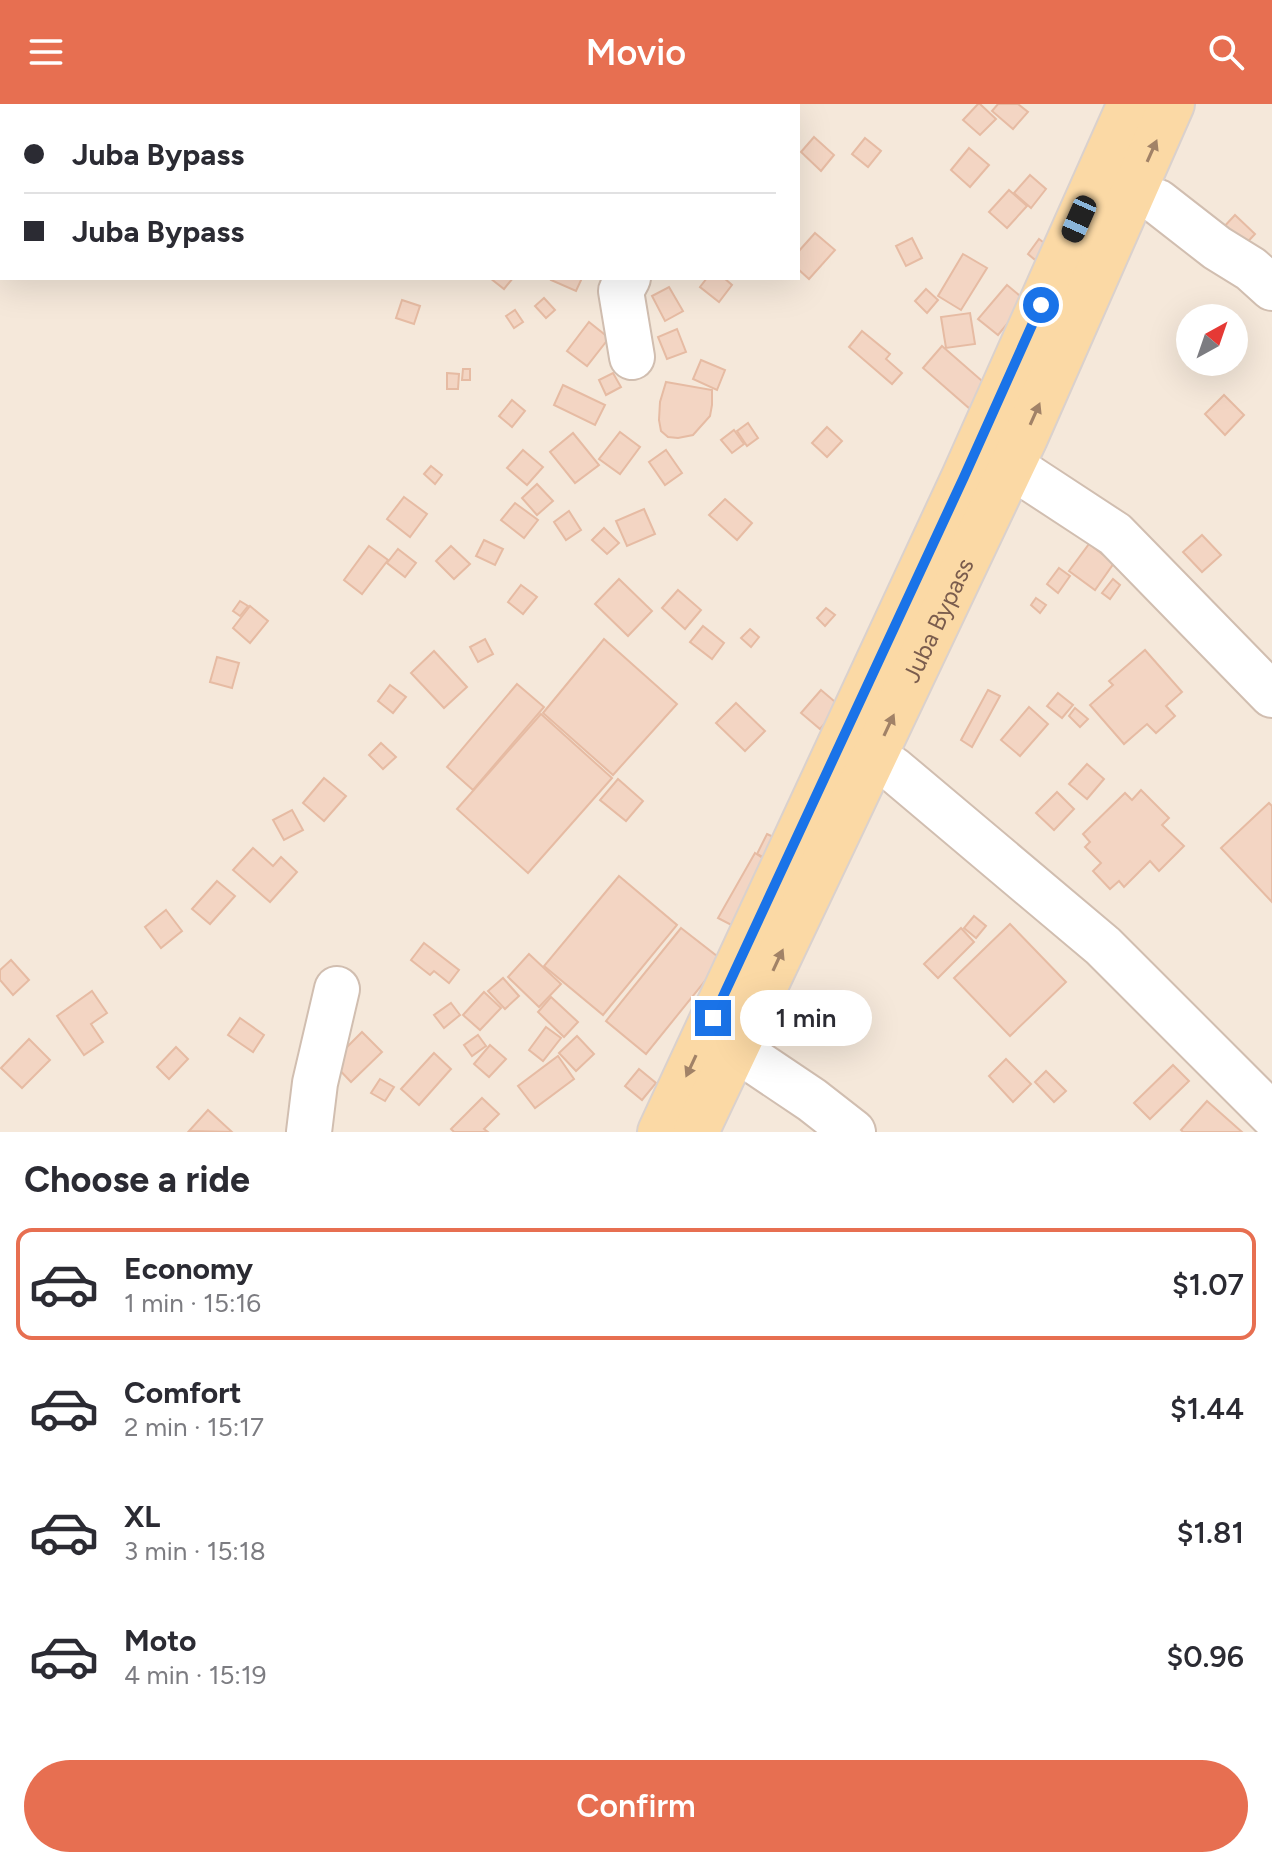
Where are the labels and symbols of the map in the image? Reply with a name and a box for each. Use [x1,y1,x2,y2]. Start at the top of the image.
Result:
one-way arrow [1145,139,1158,162]
car [1058,192,1100,246]
route start [1023,287,1059,323]
north arrow [1176,304,1248,376]
one-way arrow [1029,402,1042,426]
street label: Juba Bypass [896,554,980,687]
one-way arrow [882,714,896,737]
one-way arrow [771,949,785,972]
callout: 1 min [741,990,873,1046]
route end [695,1000,731,1036]
one-way arrow [684,1055,698,1078]

